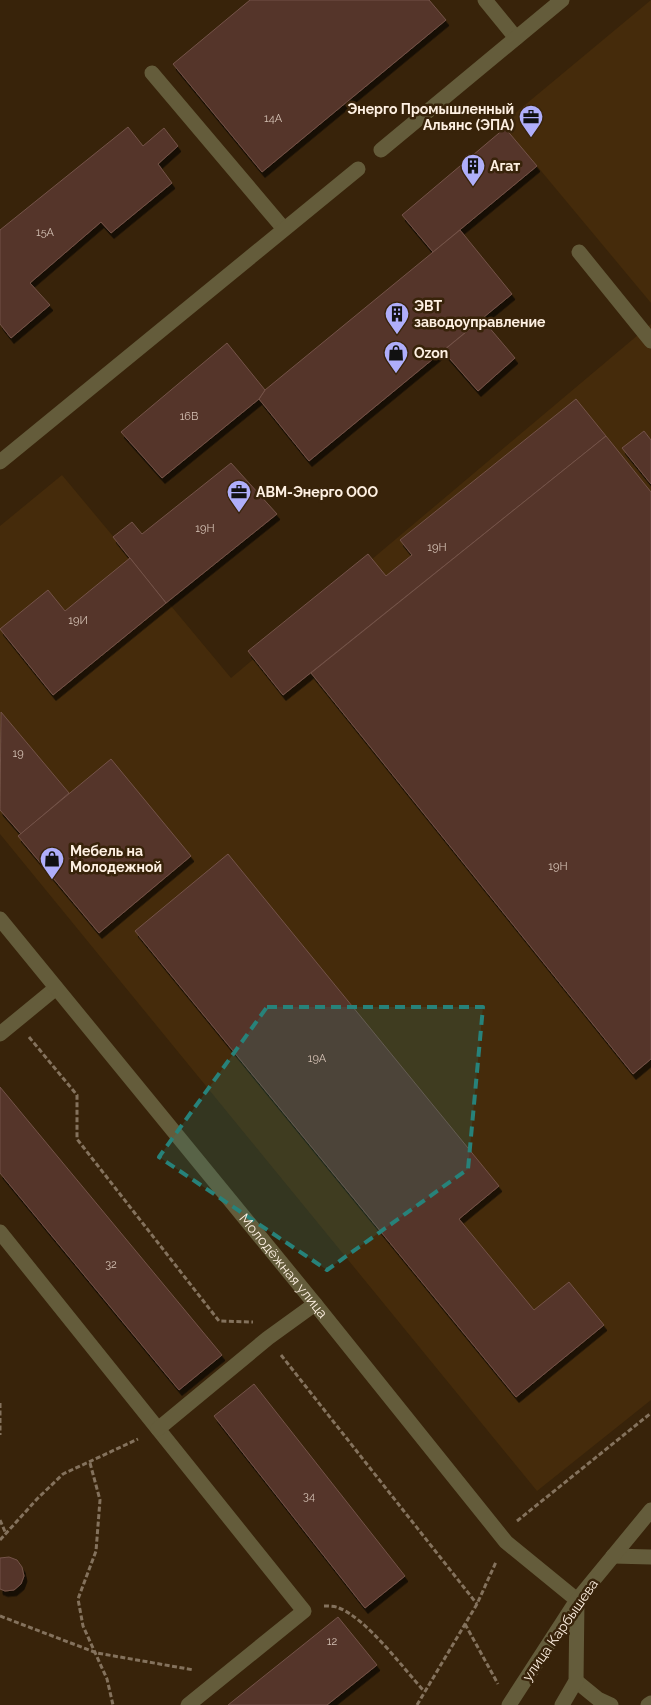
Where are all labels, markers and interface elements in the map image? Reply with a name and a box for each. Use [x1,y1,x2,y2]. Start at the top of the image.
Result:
place label: Энерго Промышленный Альянс (ЭПА) [347,101,514,133]
office icon: Энерго Промышленный Альянс (ЭПА) [518,104,544,138]
house number: 14А [264,112,283,125]
building icon: Агат [460,153,486,187]
place label: Агат [490,158,520,174]
house number: 15А [36,226,55,239]
place label: ЭВТ заводоуправление [414,298,546,330]
building icon: ЭВТ заводоуправление [384,301,410,335]
shop icon: Ozon [383,340,409,374]
place label: Ozon [414,345,448,361]
house number: 16В [180,410,198,423]
office icon: АВМ-Энерго ООО [226,479,252,513]
place label: АВМ-Энерго ООО [256,484,378,500]
house number: 19Н [195,522,215,535]
house number: 19Н [427,541,447,554]
house number: 19И [68,614,88,627]
house number: 19 [12,747,24,760]
place label: Мебель на Молодежной [70,843,162,875]
shop icon: Мебель на Молодежной [39,846,65,880]
house number: 19Н [548,860,568,873]
house number: 19А [308,1052,327,1065]
street label: Молодёжная улица [236,1210,331,1321]
house number: 32 [105,1258,117,1271]
house number: 34 [303,1490,315,1503]
street label: улица Карбышева [519,1576,601,1684]
house number: 12 [327,1635,337,1648]

